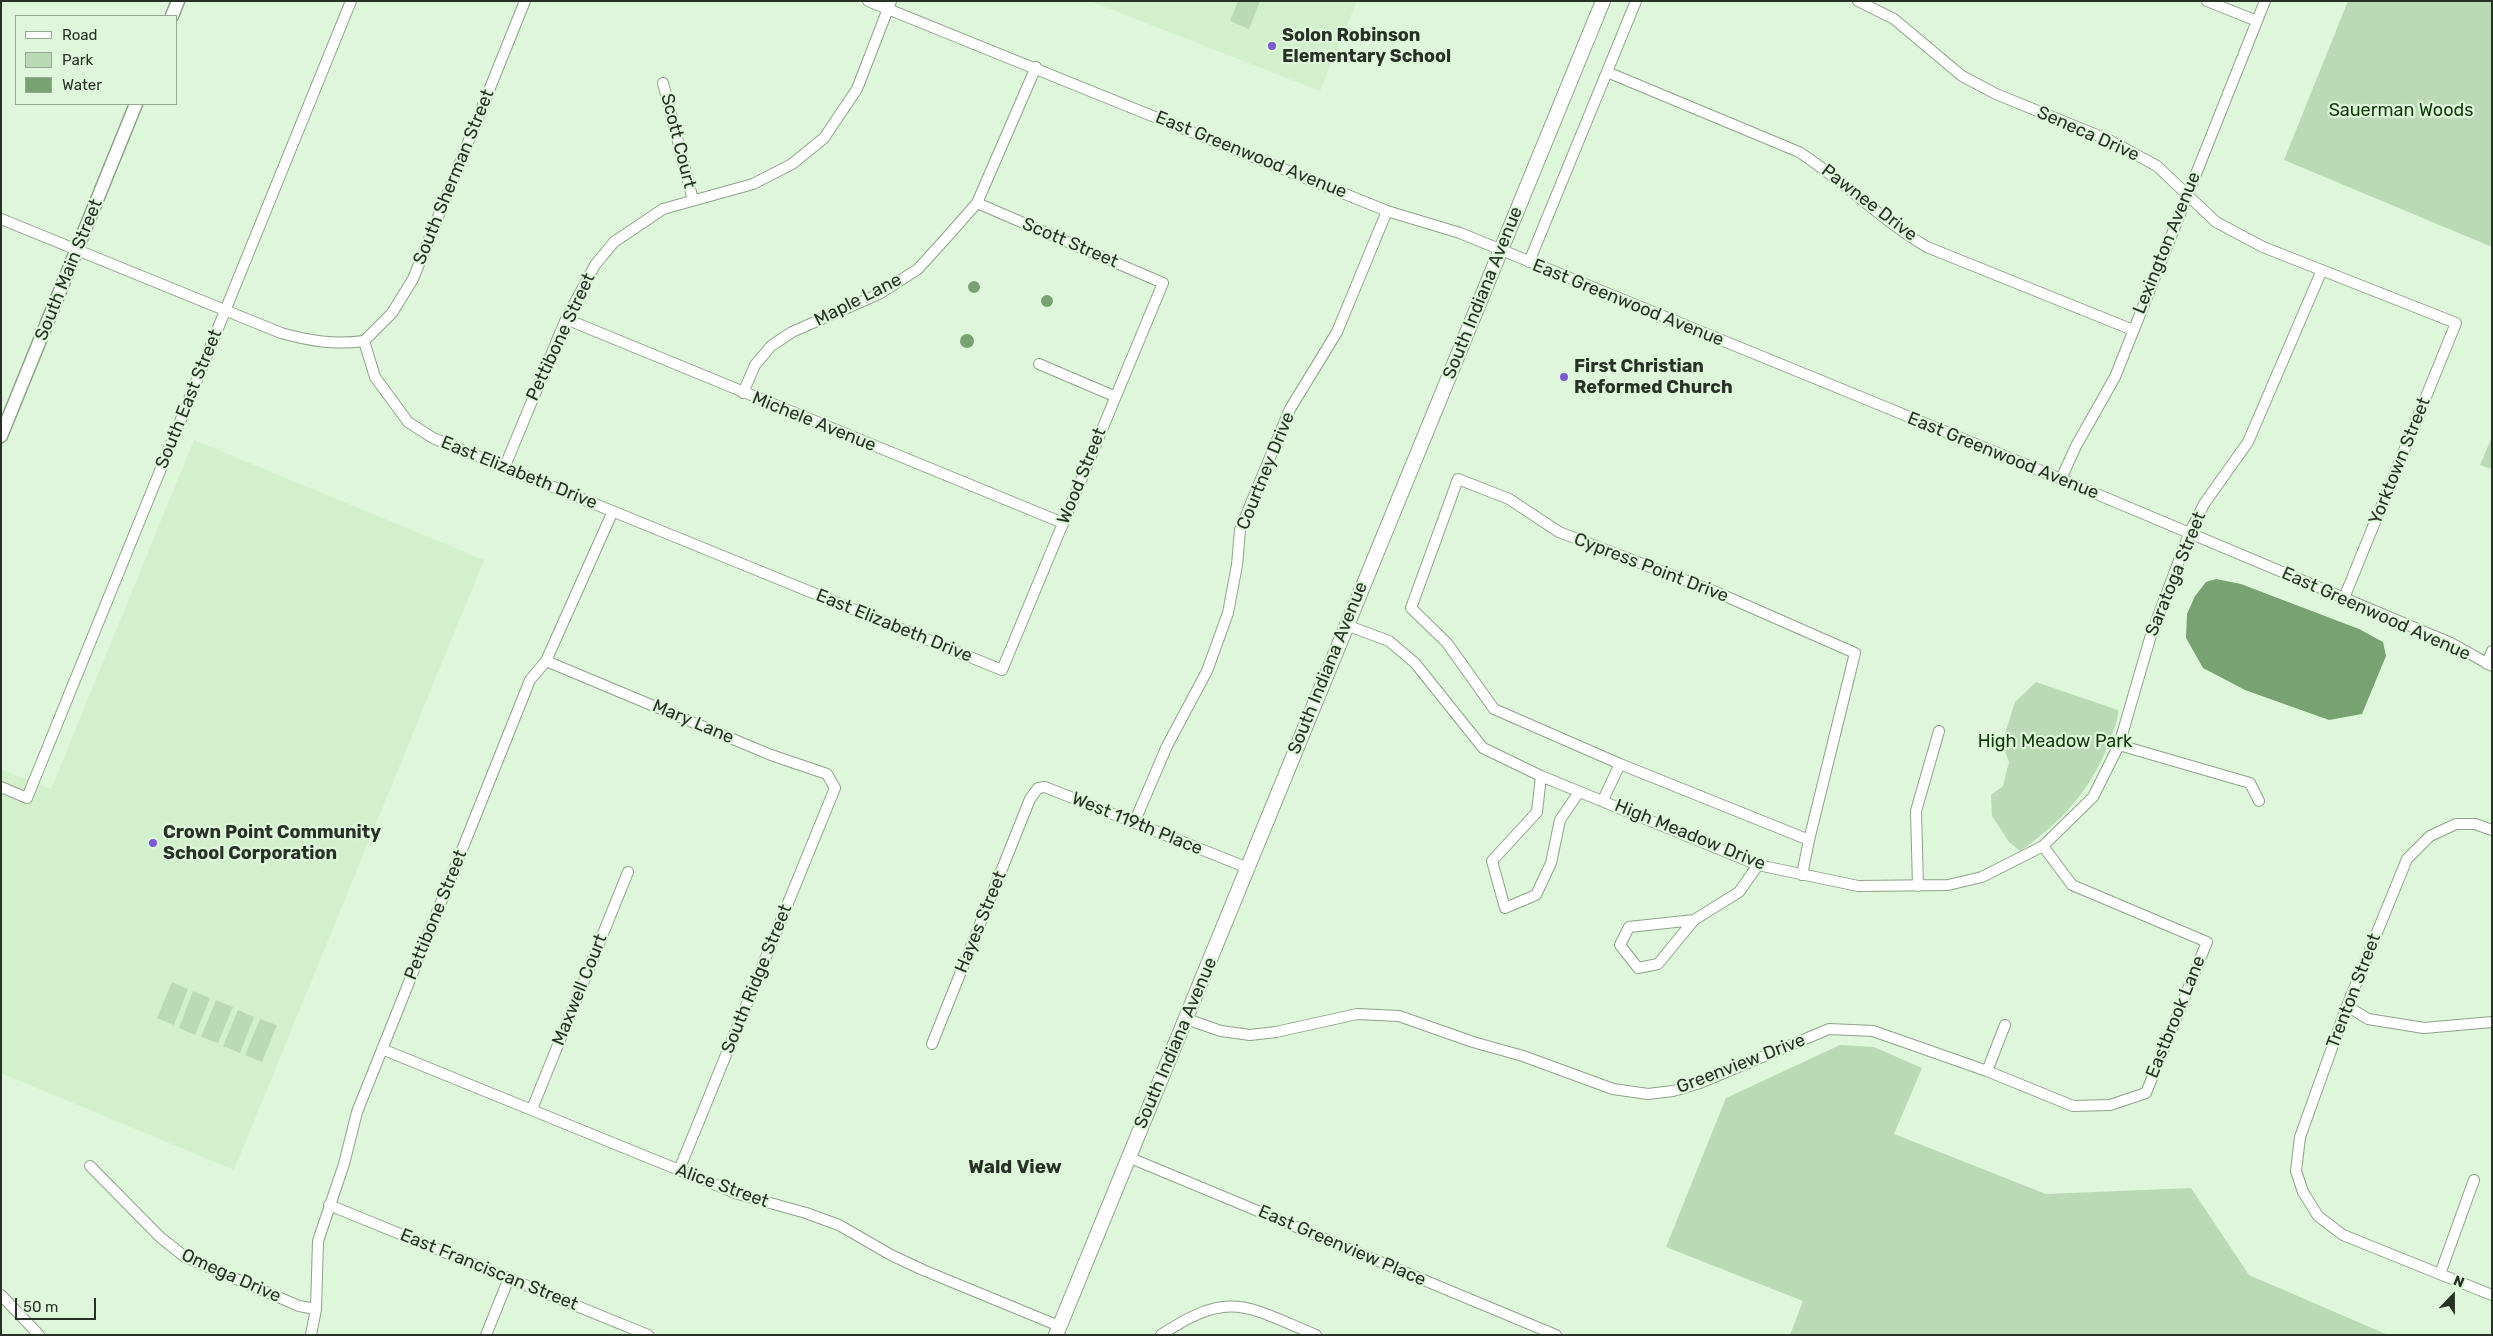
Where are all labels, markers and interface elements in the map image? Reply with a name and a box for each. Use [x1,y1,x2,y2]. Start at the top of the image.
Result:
legend [15,15,178,105]
place label: Solon Robinson Elementary School [1282,25,1451,68]
text: Road [62,26,98,44]
marker: Solon Robinson Elementary School [1266,40,1278,52]
text: Park [62,51,93,69]
text: Water [62,76,102,94]
street label: South Sherman Street [409,86,499,268]
street label: Scott Court [656,91,700,191]
park label: Sauerman Woods [2329,100,2473,122]
street label: Seneca Drive [2033,102,2143,166]
street label: East Greenwood Avenue [1152,107,1350,203]
street label: Pawnee Drive [1817,160,1921,246]
street label: Lexington Avenue [2129,169,2205,317]
street label: South Main Street [31,196,107,344]
street label: South Indiana Avenue [1439,204,1527,382]
street label: Scott Street [1019,213,1121,273]
street label: East Greenwood Avenue [1529,255,1727,351]
street label: Maple Lane [811,269,905,331]
street label: Pettibone Street [522,270,600,404]
street label: South East Street [151,326,227,472]
place label: First Christian Reformed Church [1574,356,1733,398]
marker: First Christian Reformed Church [1558,371,1570,383]
street label: Michele Avenue [749,387,879,457]
street label: Yorktown Street [2365,394,2435,528]
street label: East Greenwood Avenue [1904,408,2102,504]
street label: Courtney Drive [1233,409,1299,533]
street label: Wood Street [1053,425,1111,527]
street label: East Elizabeth Drive [438,432,600,514]
street label: Saratoga Street [2141,509,2211,639]
street label: Cypress Point Drive [1571,529,1731,607]
street label: East Greenwood Avenue [2278,563,2474,665]
street label: South Indiana Avenue [1284,579,1372,757]
street label: East Elizabeth Drive [813,585,975,667]
street label: Mary Lane [649,695,737,749]
park label: High Meadow Park [1978,731,2132,753]
street label: West 119th Place [1068,788,1206,860]
street label: High Meadow Drive [1612,795,1768,875]
place label: Crown Point Community School Corporation [163,822,381,864]
marker: Crown Point Community School Corporation [147,837,159,849]
street label: Pettibone Street [400,847,472,983]
street label: Hayes Street [951,868,1011,976]
street label: South Ridge Street [717,901,797,1057]
street label: Maxwell Court [548,931,612,1049]
street label: Trenton Street [2322,931,2386,1051]
street label: Eastbrook Lane [2142,953,2210,1081]
street label: South Indiana Avenue [1130,954,1222,1132]
street label: Greenview Drive [1674,1030,1808,1098]
district label: Wald View [968,1157,1062,1179]
street label: Alice Street [673,1159,771,1213]
street label: East Greenview Place [1255,1201,1429,1291]
street label: East Franciscan Street [397,1224,581,1316]
street label: Omega Drive [178,1244,284,1308]
north arrow [2428,1271,2478,1321]
text: N [2451,1272,2467,1291]
scale bar [18,1288,99,1320]
text: 50 m [23,1298,58,1316]

